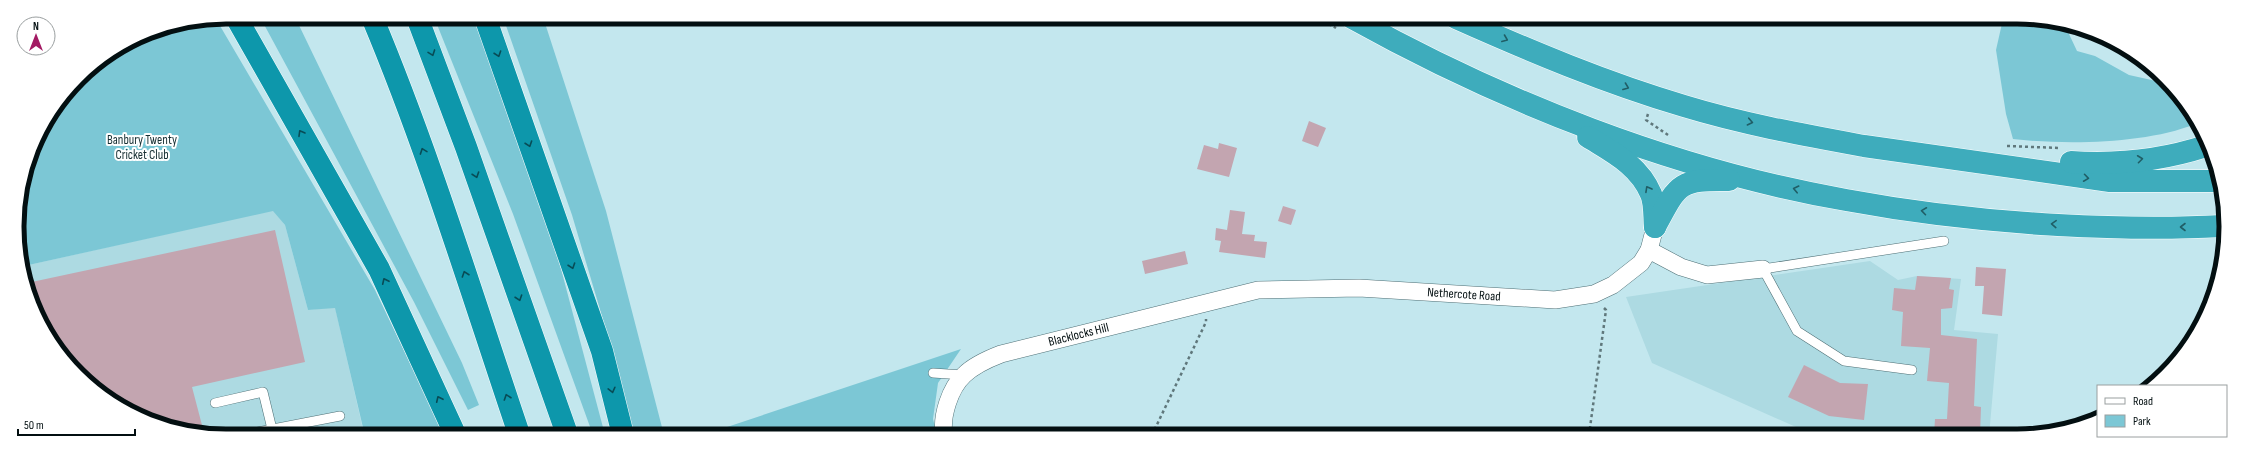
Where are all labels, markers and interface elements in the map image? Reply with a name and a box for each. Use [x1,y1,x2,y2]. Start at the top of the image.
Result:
north arrow [16,16,56,56]
text: N [33,20,39,33]
one-way arrow [1500,34,1508,42]
one-way arrow [427,50,435,57]
one-way arrow [493,50,501,57]
one-way arrow [1622,82,1629,90]
one-way arrow [1747,118,1754,126]
one-way arrow [298,130,305,137]
park label: Banbury Twenty Cricket Club [107,132,177,163]
one-way arrow [524,140,533,147]
one-way arrow [420,148,428,155]
one-way arrow [2137,155,2143,164]
one-way arrow [472,172,480,179]
one-way arrow [2083,173,2089,182]
one-way arrow [1645,186,1653,194]
one-way arrow [1793,186,1799,194]
one-way arrow [1921,207,1927,216]
one-way arrow [2051,220,2057,229]
one-way arrow [2180,223,2186,231]
one-way arrow [567,263,576,270]
one-way arrow [461,271,470,278]
one-way arrow [382,277,390,285]
street label: Nethercote Road [1427,284,1501,305]
one-way arrow [515,294,523,301]
street label: Blacklocks Hill [1047,319,1111,350]
legend [2097,385,2227,437]
one-way arrow [607,387,615,393]
one-way arrow [503,394,511,401]
text: Road [2133,394,2153,409]
one-way arrow [436,396,444,403]
scale bar [18,411,135,437]
text: Park [2133,414,2151,429]
text: 50 m [24,418,44,433]

